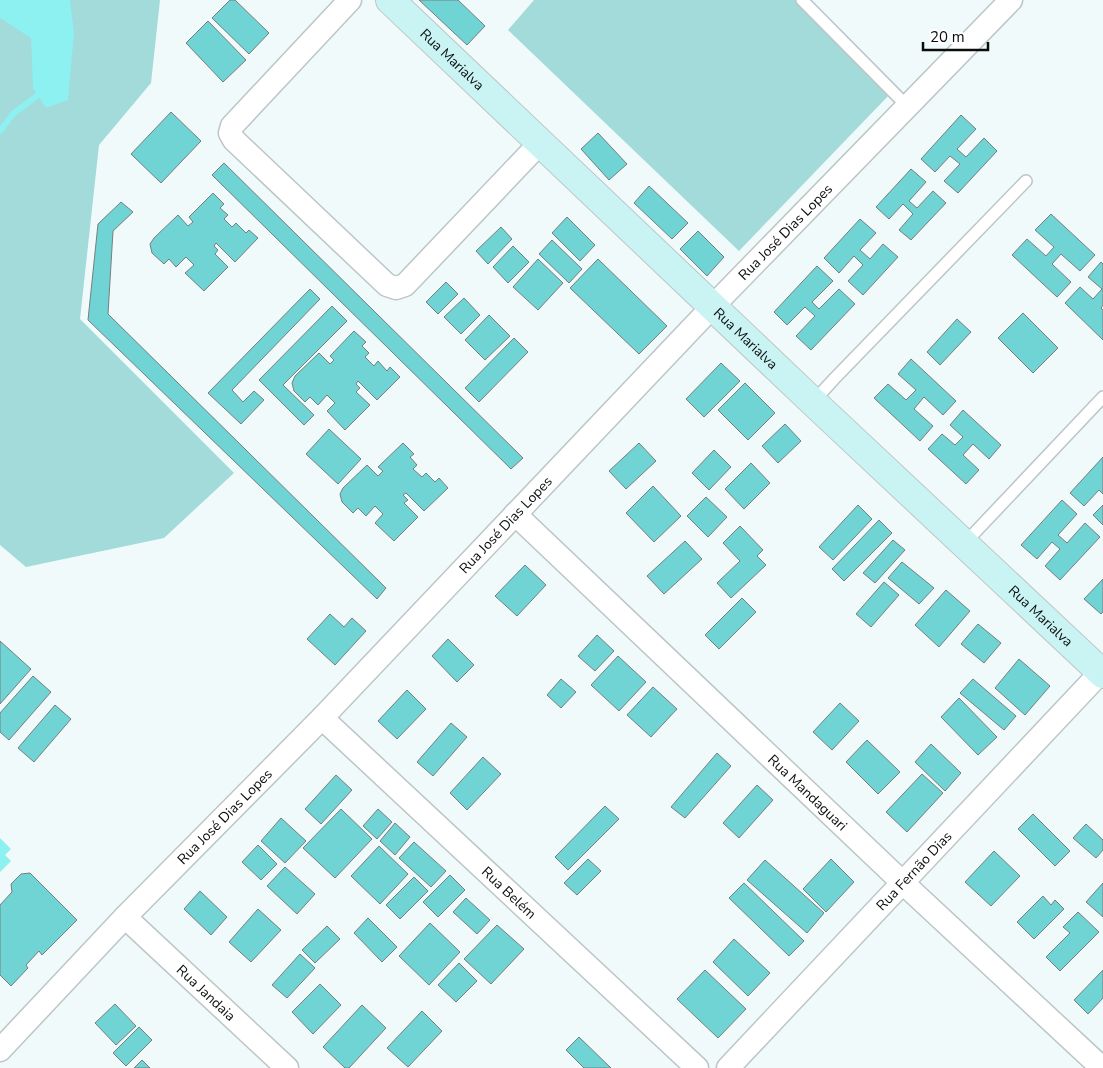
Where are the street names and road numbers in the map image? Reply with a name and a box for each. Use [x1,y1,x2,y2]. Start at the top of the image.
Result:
street label: Rua Marialva [416,24,489,94]
street label: Rua José Dias Lopes [734,179,837,284]
street label: Rua Marialva [710,303,782,373]
street label: Rua José Dias Lopes [455,472,556,578]
street label: Rua Marialva [1005,581,1077,651]
street label: Rua Mandaguari [764,750,852,835]
street label: Rua José Dias Lopes [173,764,276,868]
street label: Rua Fernão Dias [872,827,956,915]
street label: Rua Belém [478,862,541,923]
street label: Rua Jandaia [172,960,240,1025]

